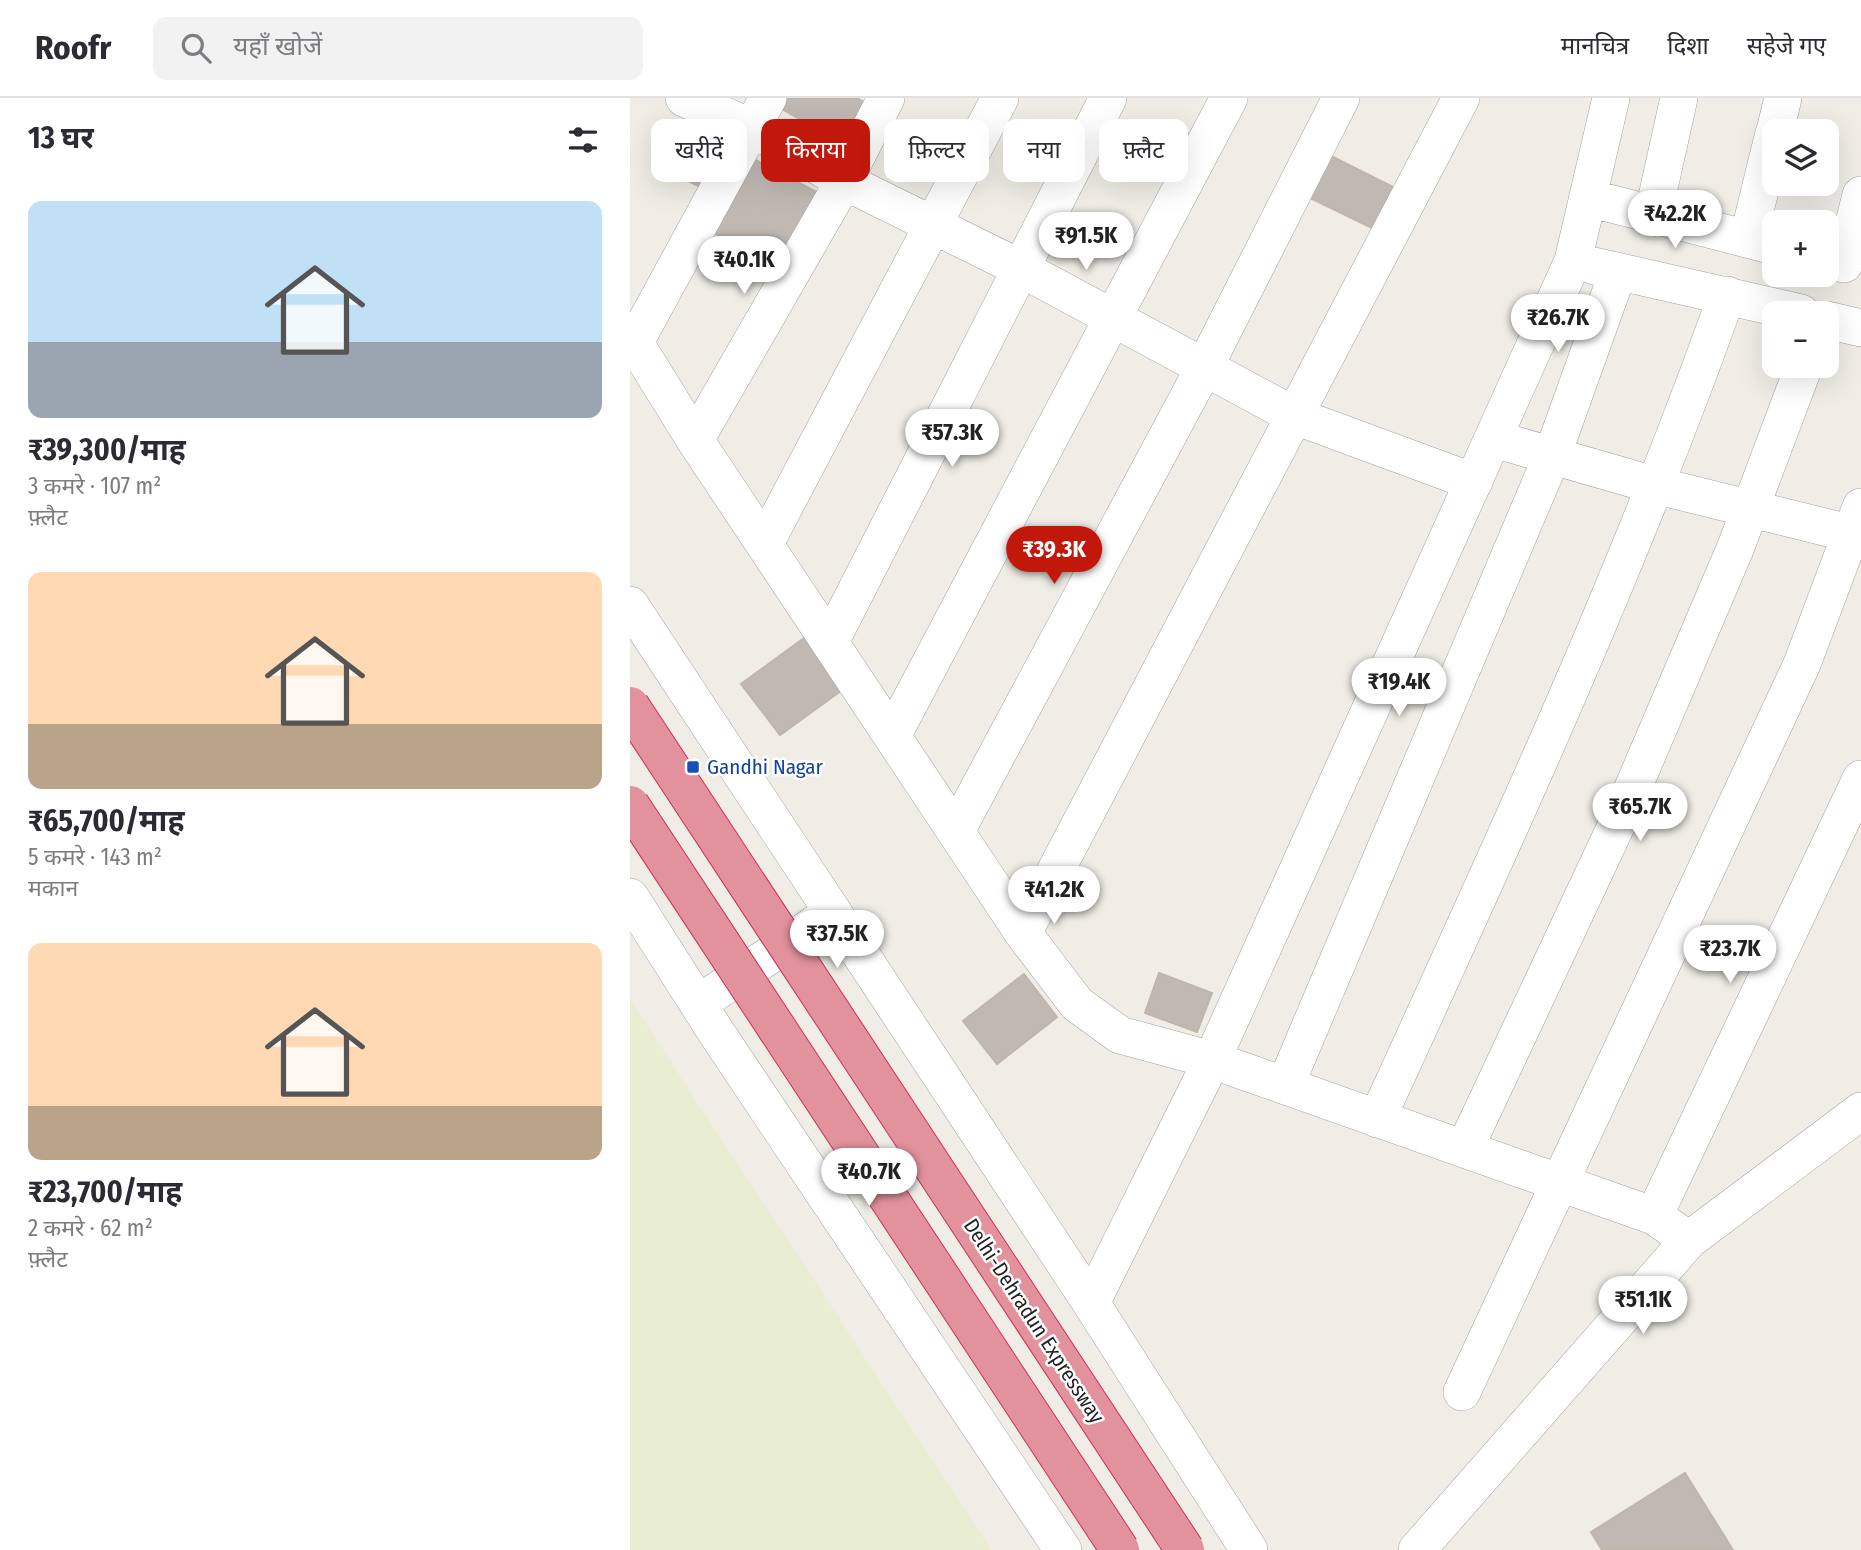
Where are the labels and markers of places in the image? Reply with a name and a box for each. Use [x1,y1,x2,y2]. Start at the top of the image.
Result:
pin: ₹42.2K [1618,190,1732,250]
pin: ₹91.5K [1029,212,1143,272]
pin: ₹40.1K [687,236,801,296]
pin: ₹26.7K [1501,294,1615,354]
pin: ₹57.3K [895,410,1009,469]
pin: ₹39.3K [997,526,1111,586]
pin: ₹19.4K [1342,658,1456,718]
place label: Gandhi Nagar [707,754,824,780]
marker: Gandhi Nagar [685,759,701,775]
pin: ₹65.7K [1583,784,1697,843]
pin: ₹41.2K [997,866,1111,926]
pin: ₹37.5K [780,910,894,970]
pin: ₹23.7K [1673,926,1787,985]
pin: ₹40.7K [812,1148,926,1208]
pin: ₹51.1K [1586,1276,1700,1336]

